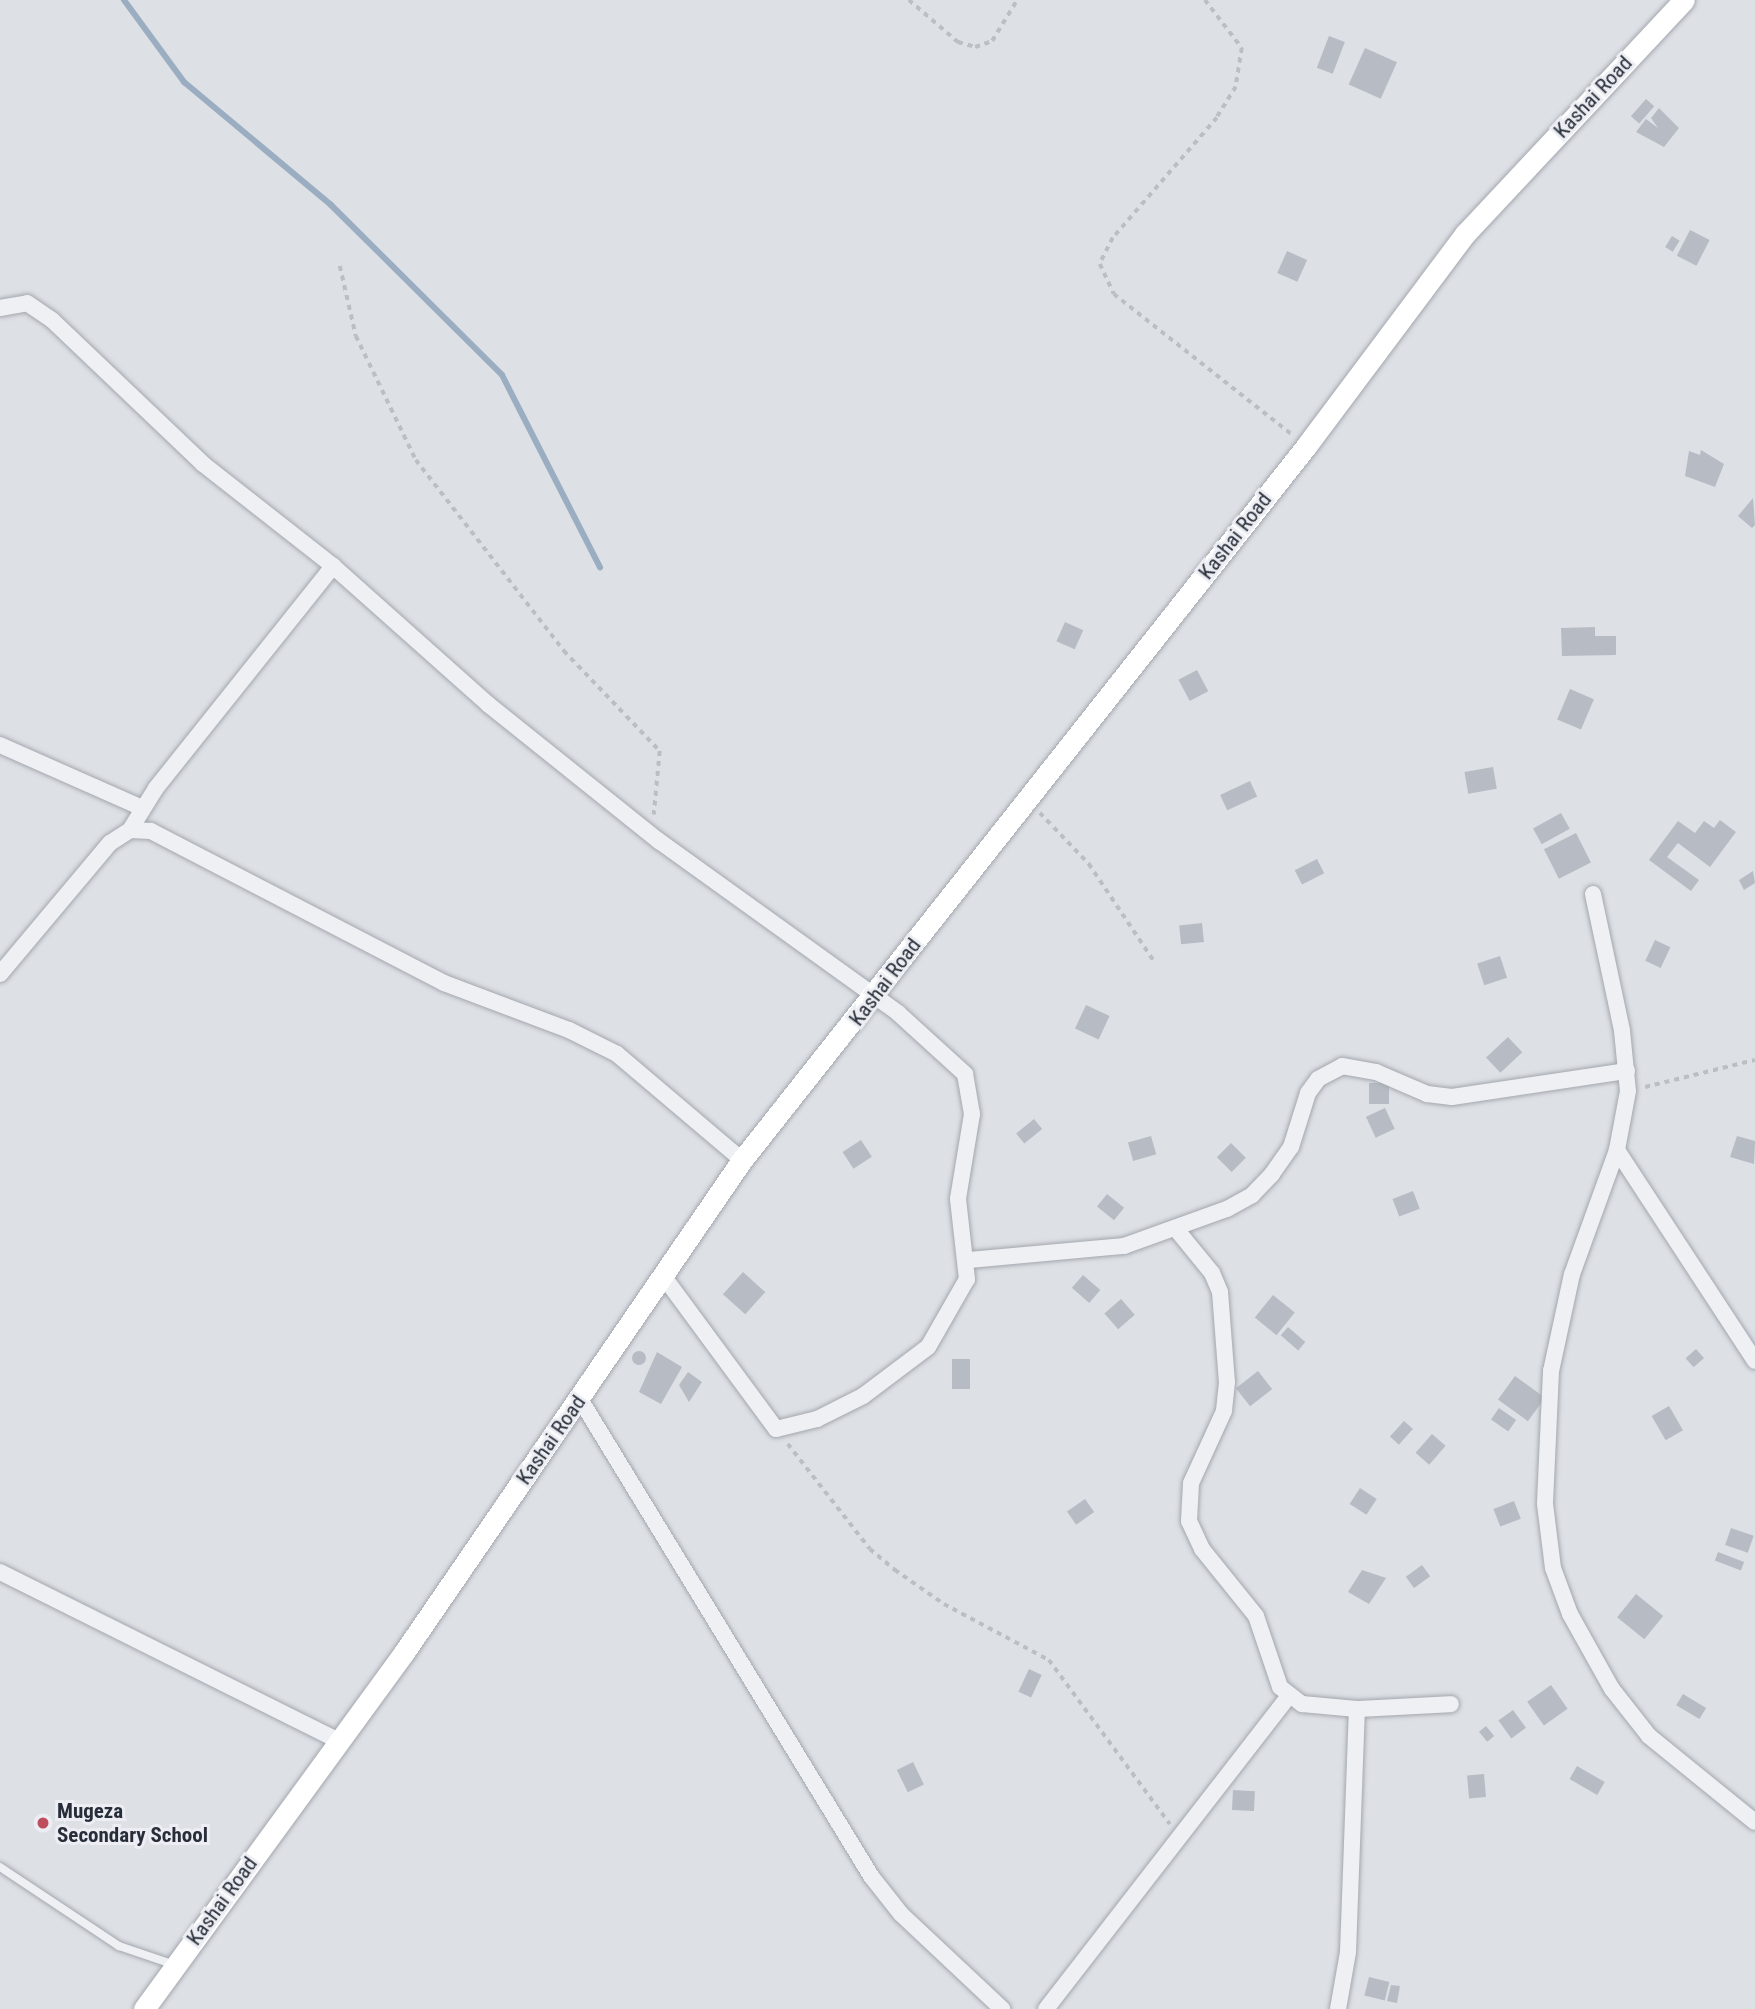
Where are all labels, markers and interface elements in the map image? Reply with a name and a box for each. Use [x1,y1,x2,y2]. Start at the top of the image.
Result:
street label: Kashai Road [1549,51,1637,143]
street label: Kashai Road [1193,488,1277,584]
street label: Kashai Road [844,933,926,1031]
street label: Kashai Road [511,1391,591,1489]
place label: Mugeza Secondary School [57,1798,208,1848]
marker: Mugeza Secondary School [35,1815,51,1831]
street label: Kashai Road [182,1852,262,1950]

